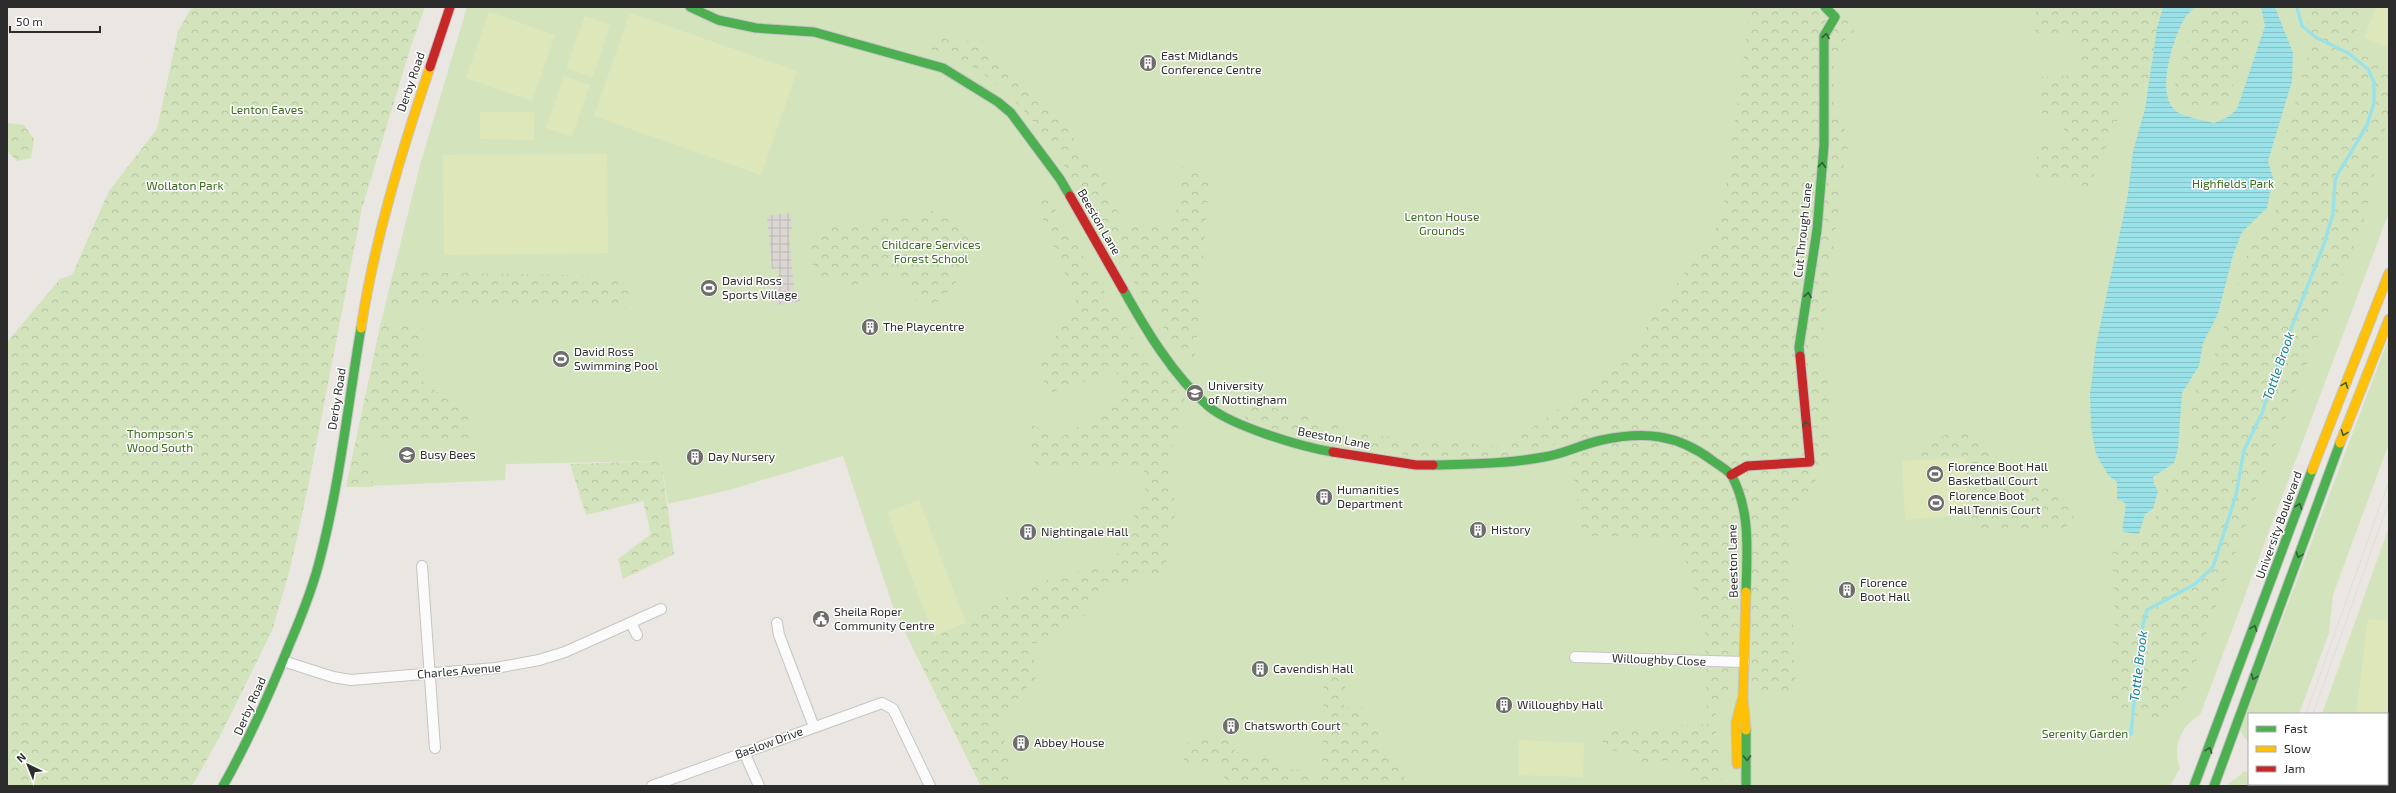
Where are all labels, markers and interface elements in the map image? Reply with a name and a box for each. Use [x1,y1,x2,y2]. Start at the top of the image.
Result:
scale bar [10,8,100,34]
text: 50 m [16,14,43,28]
one-way arrow [1821,33,1829,39]
place label: East Midlands Conference Centre [1161,48,1261,76]
street label: Derby Road [393,50,427,113]
building icon: East Midlands Conference Centre [1138,53,1158,73]
park label: Lenton Eaves [231,102,303,116]
one-way arrow [1817,162,1826,168]
park label: Highfields Park [2192,176,2274,190]
park label: Wollaton Park [146,178,224,192]
street label: Cut Through Lane [1790,182,1814,278]
street label: Beeston Lane [1075,186,1124,257]
park label: Lenton House Grounds [1405,209,1479,237]
park label: Childcare Services Forest School [881,237,981,265]
place label: David Ross Sports Village [722,273,797,301]
sports icon: David Ross Sports Village [699,278,719,298]
one-way arrow [1803,291,1812,298]
building icon: The Playcentre [860,317,880,337]
place label: The Playcentre [883,319,964,333]
water label: Tottle Brook [2259,329,2297,402]
place label: David Ross Swimming Pool [574,344,659,372]
sports icon: David Ross Swimming Pool [551,349,571,369]
street label: Derby Road [324,367,348,431]
place label: University of Nottingham [1208,378,1287,406]
one-way arrow [2341,381,2349,388]
school or university icon: University of Nottingham [1185,383,1205,403]
one-way arrow [1802,421,1811,427]
street label: Beeston Lane [1297,423,1372,451]
park label: Thompson's Wood South [127,426,193,454]
one-way arrow [2341,430,2349,437]
school or university icon: Busy Bees [397,445,417,465]
place label: Busy Bees [420,447,476,461]
building icon: Day Nursery [685,447,705,467]
place label: Day Nursery [708,449,776,463]
place label: Florence Boot Hall Basketball Court [1948,459,2048,487]
sports icon: Florence Boot Hall Basketball Court [1925,464,1945,484]
street label: University Boulevard [2252,469,2304,580]
place label: Humanities Department [1337,482,1403,510]
building icon: Humanities Department [1314,487,1334,507]
place label: Florence Boot Hall Tennis Court [1949,488,2041,516]
sports icon: Florence Boot Hall Tennis Court [1926,493,1946,513]
one-way arrow [2294,503,2303,510]
building icon: History [1468,520,1488,540]
building icon: Nightingale Hall [1018,522,1038,542]
place label: History [1491,522,1531,536]
place label: Nightingale Hall [1041,524,1129,538]
street label: Beeston Lane [1724,524,1740,598]
one-way arrow [2295,552,2303,559]
place label: Florence Boot Hall [1860,575,1910,603]
building icon: Florence Boot Hall [1837,580,1857,600]
place label: Sheila Roper Community Centre [834,604,935,632]
public building icon: Sheila Roper Community Centre [811,609,831,629]
one-way arrow [2249,625,2258,632]
water label: Tottle Brook [2126,629,2150,702]
street label: Willoughby Close [1612,650,1706,668]
street label: Charles Avenue [417,659,501,681]
building icon: Cavendish Hall [1250,659,1270,679]
place label: Cavendish Hall [1273,661,1354,675]
street label: Derby Road [230,674,268,737]
one-way arrow [2250,674,2258,681]
building icon: Willoughby Hall [1494,695,1514,715]
place label: Willoughby Hall [1517,697,1604,711]
legend [2248,713,2388,785]
building icon: Chatsworth Court [1221,716,1241,736]
place label: Chatsworth Court [1244,718,1341,732]
text: Fast [2284,721,2308,735]
street label: Baslow Drive [733,723,805,761]
park label: Serenity Garden [2042,726,2128,740]
building icon: Abbey House [1011,733,1031,753]
place label: Abbey House [1034,735,1105,749]
text: Slow [2284,741,2311,755]
north arrow [8,745,48,785]
one-way arrow [2204,747,2212,754]
text: N [13,750,28,765]
one-way arrow [1743,755,1751,761]
text: Jam [2284,761,2305,775]

